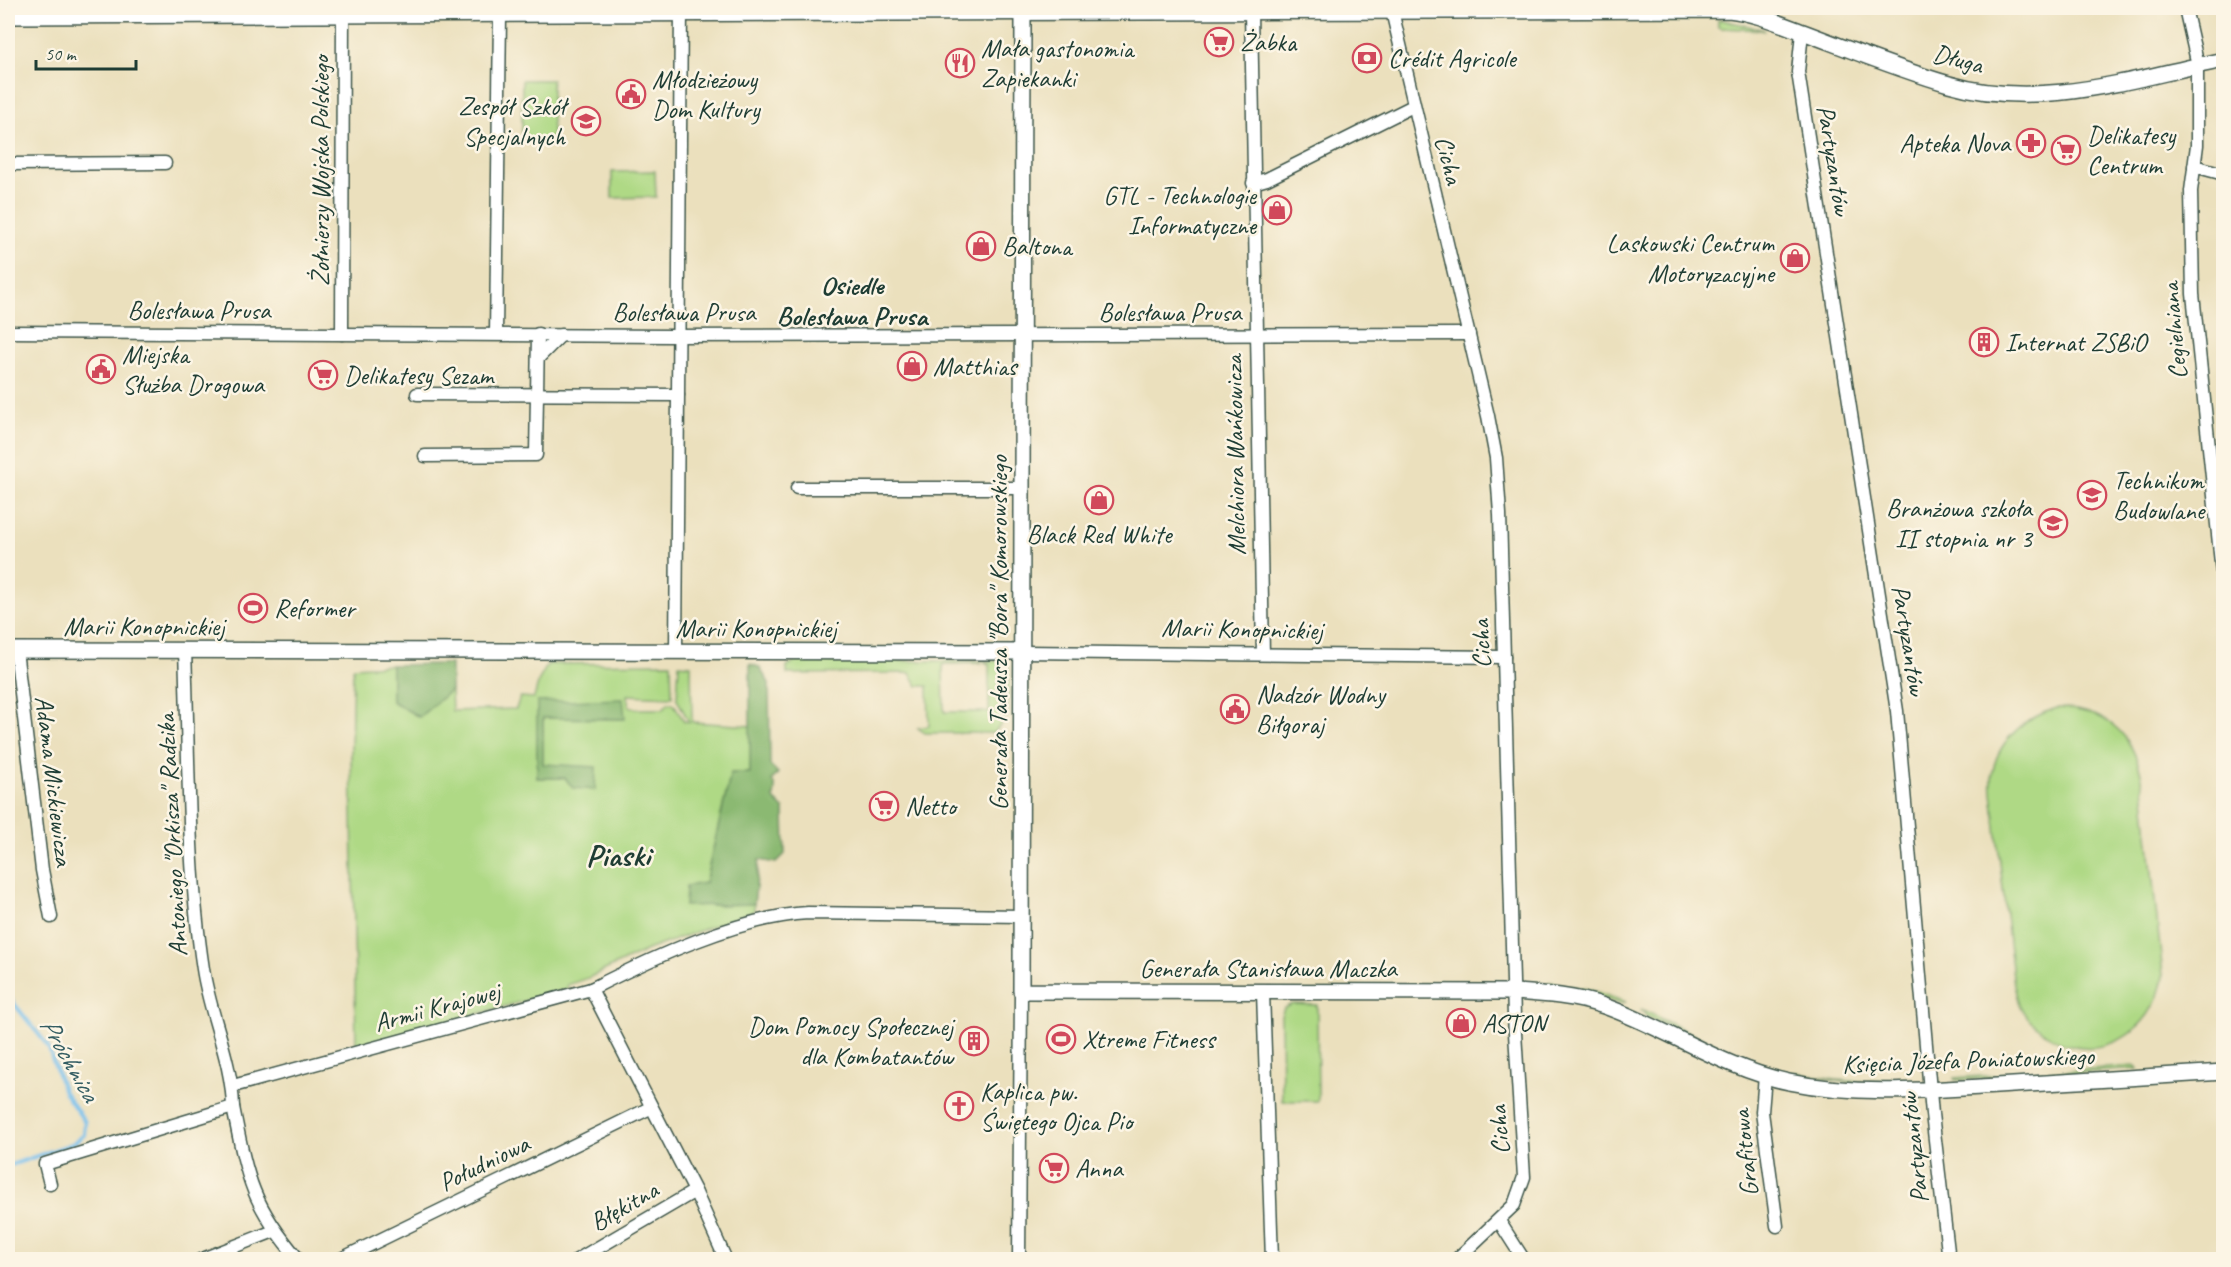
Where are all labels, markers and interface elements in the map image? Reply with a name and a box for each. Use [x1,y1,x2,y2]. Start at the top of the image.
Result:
supermarket icon: Żabka [1203,26,1235,58]
place label: Żabka [1240,26,1298,59]
place label: Mała gastonomia Zapiekanki [981,32,1136,95]
scale bar [36,33,136,71]
street label: Długa [1930,37,1988,82]
bank icon: Crédit Agricole [1351,42,1383,74]
place label: Crédit Agricole [1388,42,1518,75]
text: 50 m [45,43,78,65]
restaurant icon: Mała gastonomia Zapiekanki [944,47,976,79]
street label: Żołnierzy Wojska Polskiego [304,53,337,286]
place label: Młodzieżowy Dom Kultury [652,63,762,126]
public building icon: Młodzieżowy Dom Kultury [615,78,647,110]
place label: Zespół Szkół Specjalnych [458,90,570,153]
street label: Partyzantów [1809,103,1859,220]
school or university icon: Zespół Szkół Specjalnych [570,105,602,137]
place label: Delikatesy Centrum [2087,119,2177,182]
place label: Apteka Nova [1899,127,2012,160]
pharmacy icon: Apteka Nova [2015,127,2047,159]
street label: Cicha [1427,132,1471,189]
supermarket icon: Delikatesy Centrum [2050,134,2082,166]
place label: GTL - Technologie Informatyczne [1103,179,1258,242]
shop icon: GTL - Technologie Informatyczne [1261,194,1293,226]
place label: Laskowski Centrum Motoryzacyjne [1607,227,1777,290]
shop icon: Baltona [965,230,997,262]
place label: Baltona [1002,230,1074,263]
shop icon: Laskowski Centrum Motoryzacyjne [1779,242,1811,274]
district label: Osiedle Bolesława Prusa [777,268,929,333]
street label: Cegielniana [2153,279,2195,381]
street label: Bolesława Prusa [128,294,272,327]
street label: Bolesława Prusa [613,296,757,329]
street label: Bolesława Prusa [1099,296,1243,329]
building icon: Internat ZSBiO [1968,326,2000,358]
place label: Internat ZSBiO [2005,326,2149,359]
place label: Miejska Służba Drogowa [122,338,265,401]
shop icon: Matthias [896,350,928,382]
place label: Matthias [933,350,1019,383]
street label: Melchiora Wańkowicza [1217,352,1253,555]
public building icon: Miejska Służba Drogowa [85,353,117,385]
supermarket icon: Delikatesy Sezam [307,359,339,391]
place label: Delikatesy Sezam [344,359,495,392]
street label: Generała Tadeusza "Bora" Komorowskiego [982,454,1015,810]
place label: Technikum Budowlane [2113,464,2207,527]
school or university icon: Technikum Budowlane [2076,479,2108,511]
shop icon: Black Red White [1083,484,1115,516]
place label: Branżowa szkoła II stopnia nr 3 [1886,492,2034,555]
school or university icon: Branżowa szkoła II stopnia nr 3 [2037,507,2069,539]
place label: Black Red White [1027,518,1174,551]
street label: Partyzantów [1884,583,1934,700]
sports icon: Reformer [237,592,269,624]
place label: Reformer [274,592,357,625]
street label: Marii Konopnickiej [63,610,227,643]
street label: Marii Konopnickiej [1161,611,1326,647]
street label: Marii Konopnickiej [675,612,839,645]
street label: Cicha [1464,618,1498,669]
place label: Nadzór Wodny Biłgoraj [1256,678,1387,741]
public building icon: Nadzór Wodny Biłgoraj [1219,693,1251,725]
street label: Adama Mickiewicza [27,694,81,870]
street label: Antoniego "Orkisza" Radzika [149,710,195,957]
supermarket icon: Netto [868,790,900,822]
place label: Netto [905,790,958,823]
district label: Piaski [586,835,655,876]
street label: Generała Stanisława Maczka [1139,952,1398,985]
street label: Armii Krajowej [371,974,506,1040]
shop icon: ASTON [1445,1007,1477,1039]
place label: ASTON [1482,1007,1550,1040]
place label: Dom Pomocy Społecznej dla Kombatantów [748,1010,956,1073]
water label: Próchnica [32,1011,109,1109]
sports icon: Xtreme Fitness [1045,1023,1077,1055]
place label: Xtreme Fitness [1082,1023,1217,1056]
building icon: Dom Pomocy Społecznej dla Kombatantów [958,1025,990,1057]
street label: Księcia Józefa Poniatowskiego [1842,1039,2096,1081]
place label: Kaplica pw. Świętego Ojca Pio [980,1075,1135,1138]
street label: Partyzantów [1892,1089,1936,1205]
church icon: Kaplica pw. Świętego Ojca Pio [943,1090,975,1122]
street label: Cicha [1481,1103,1517,1155]
street label: Grafitowa [1724,1106,1766,1198]
street label: Południowa [433,1126,536,1199]
supermarket icon: Anna [1038,1152,1070,1184]
place label: Anna [1075,1152,1124,1185]
street label: Błękitna [584,1173,665,1239]

